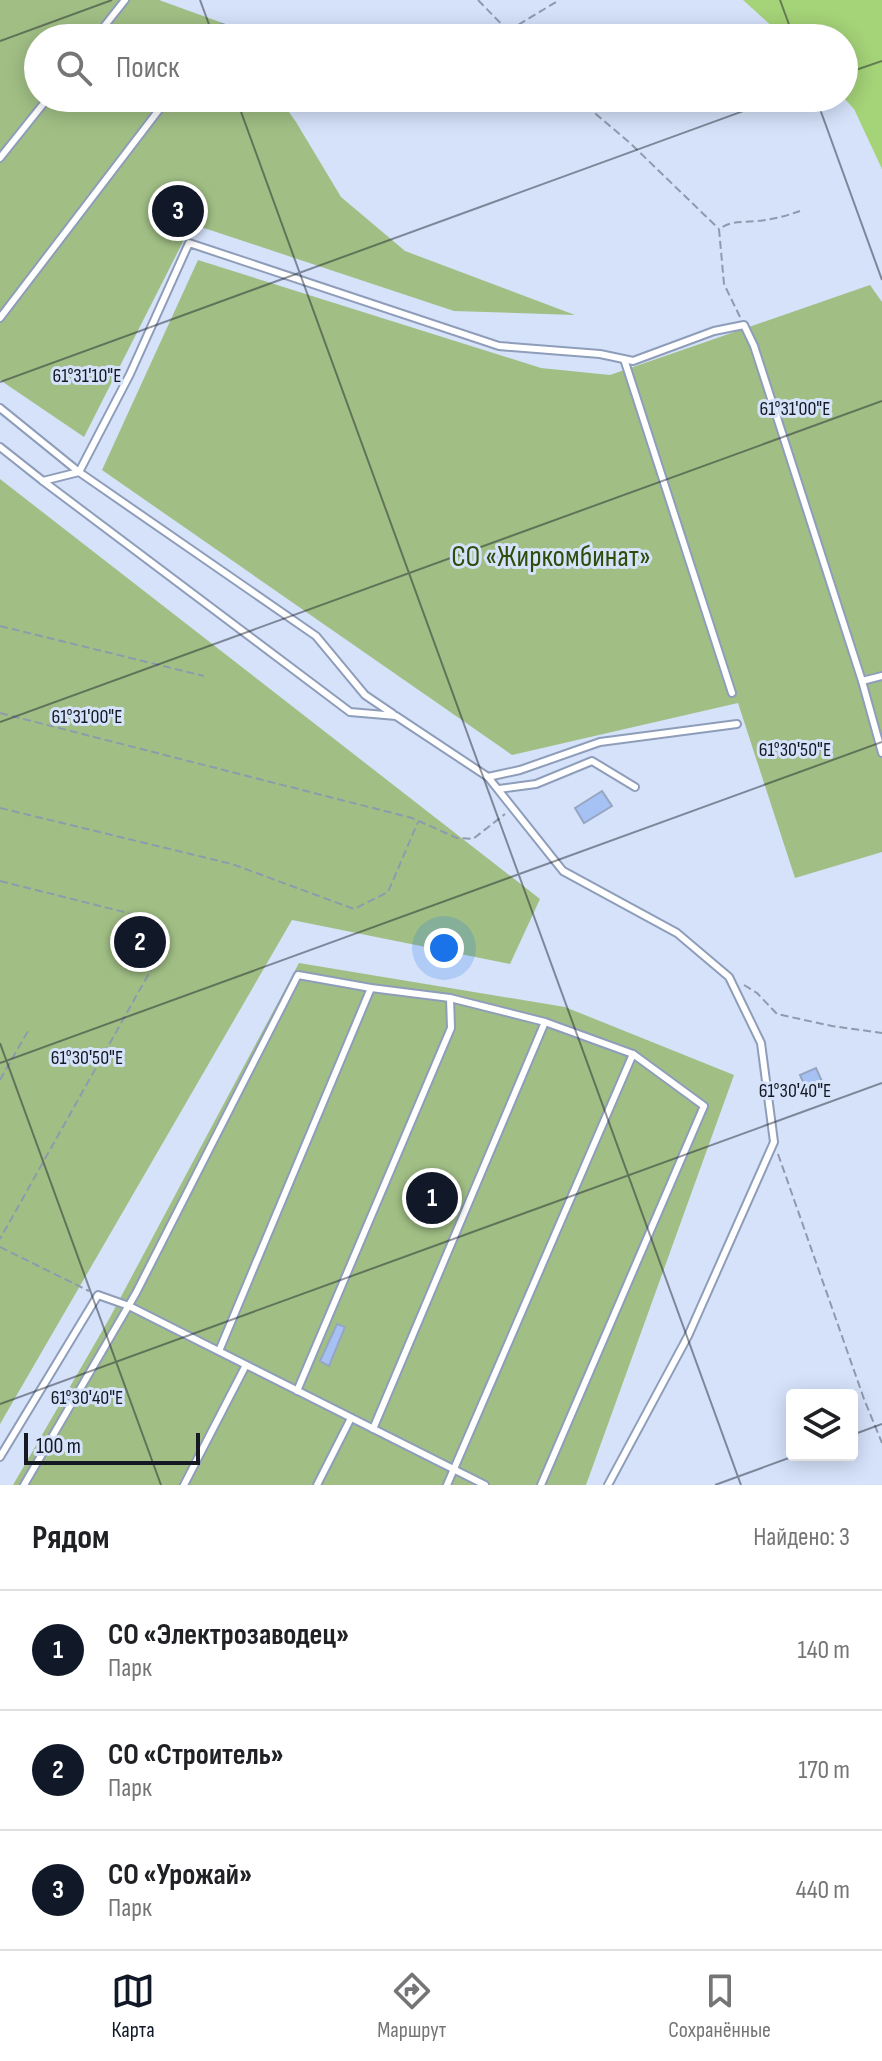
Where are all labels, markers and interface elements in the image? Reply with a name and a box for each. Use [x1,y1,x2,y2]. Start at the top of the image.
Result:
search box [24,24,858,112]
icon: search [52,46,96,90]
text: Поиск [116,50,179,86]
pin: 3 [152,181,204,241]
text: 61°31'10"E [53,364,121,388]
text: 61°31'00"E [760,397,830,421]
park label: СО «Жиркомбинат» [451,539,651,575]
text: 61°31'00"E [52,705,122,729]
text: 61°30'50"E [759,738,831,762]
pin: 2 [114,912,166,972]
your location [424,928,464,968]
text: 61°30'50"E [51,1046,123,1070]
text: 61°30'40"E [759,1079,831,1103]
pin: 1 [406,1168,458,1228]
text: 61°30'40"E [51,1386,123,1410]
map controls [786,1389,858,1461]
button: layers [786,1389,858,1461]
scale bar [24,1429,200,1465]
text: 100 m [36,1433,81,1460]
text: Рядом [32,1517,110,1558]
text: Найдено: 3 [753,1522,850,1553]
text: СО «Электрозаводец» [108,1617,349,1653]
text: 1 [53,1635,63,1666]
text: 140 m [798,1635,850,1666]
text: Парк [108,1653,152,1684]
text: СО «Строитель» [108,1737,284,1773]
text: 2 [52,1755,64,1786]
text: 170 m [798,1755,850,1786]
text: Парк [108,1773,152,1804]
text: СО «Урожай» [108,1857,252,1893]
text: 3 [52,1875,64,1906]
text: 440 m [796,1875,850,1906]
text: Парк [108,1893,152,1924]
tab: Карта [111,1969,155,2044]
tab: Маршрут [377,1969,446,2044]
tab: Сохранённые [668,1969,771,2044]

